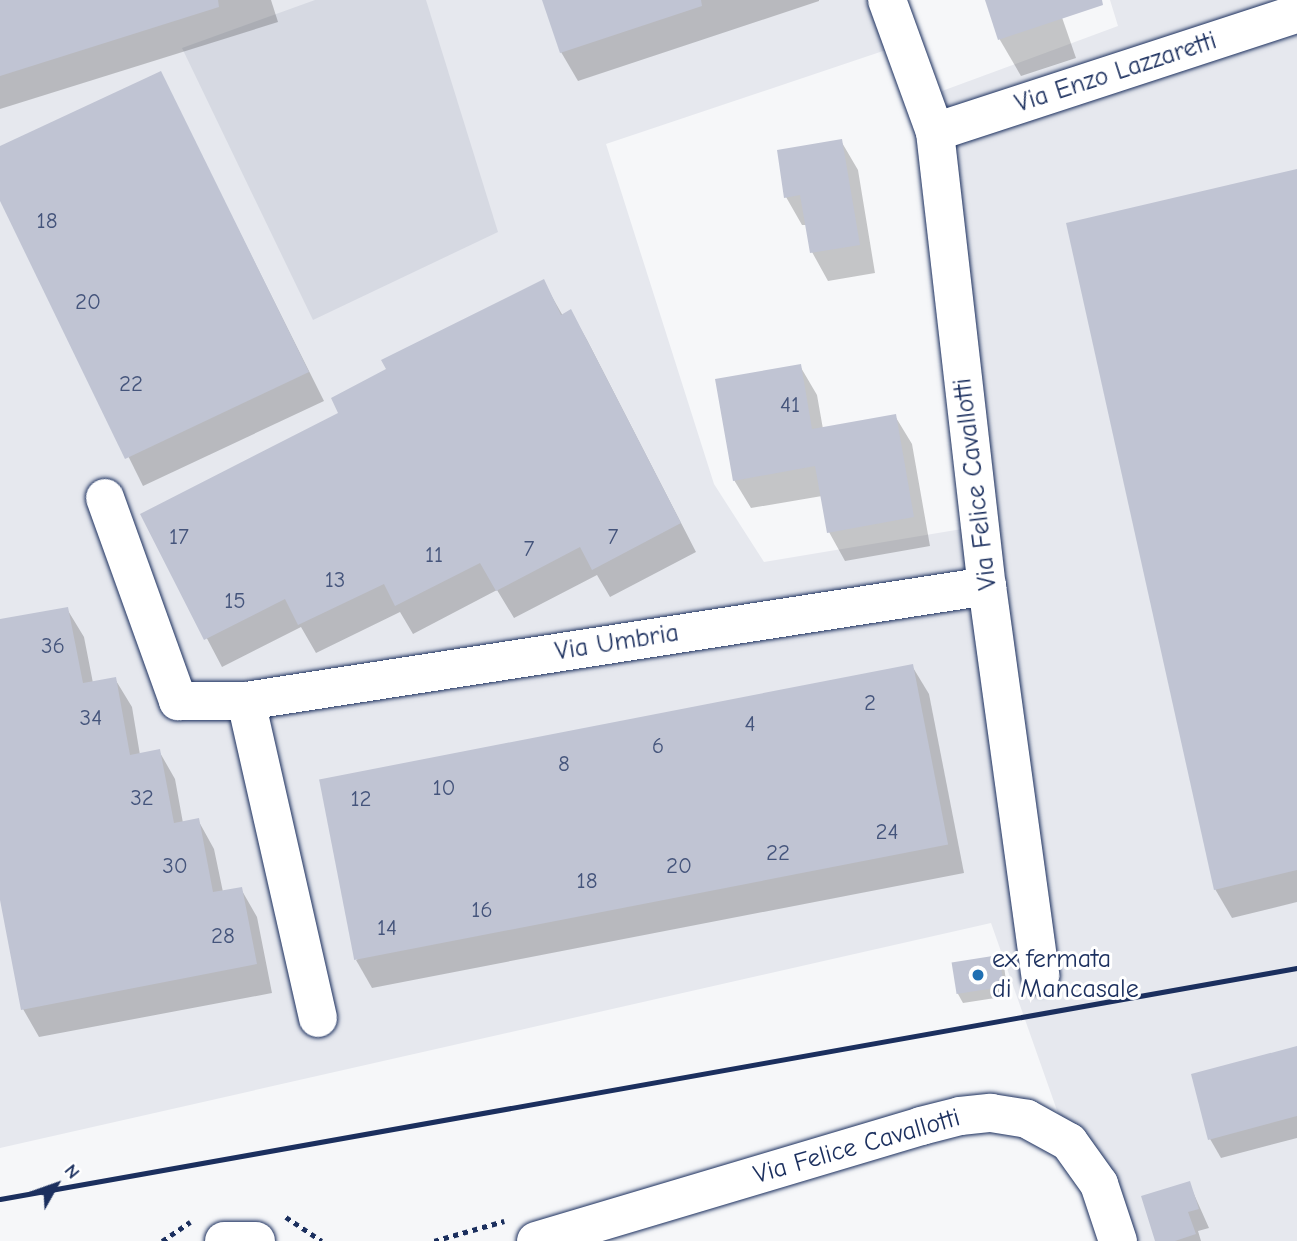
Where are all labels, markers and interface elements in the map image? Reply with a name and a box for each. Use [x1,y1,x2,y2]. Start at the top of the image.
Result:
street label: Via Enzo Lazzaretti [1011,26,1221,120]
house number: 18 [37,207,57,235]
house number: 20 [75,288,101,316]
house number: 22 [119,370,143,398]
street label: Via Felice Cavallotti [948,376,1004,592]
house number: 41 [780,391,800,419]
house number: 17 [169,523,189,551]
house number: 7 [608,523,618,551]
house number: 7 [524,535,534,563]
house number: 11 [425,541,443,569]
house number: 13 [325,566,345,594]
house number: 15 [224,587,246,615]
street label: Via Umbria [553,618,681,668]
house number: 36 [41,632,65,660]
house number: 2 [864,689,876,717]
house number: 34 [80,704,102,732]
house number: 4 [744,710,756,738]
house number: 6 [652,732,664,760]
house number: 8 [558,750,570,778]
house number: 10 [432,774,456,802]
house number: 32 [130,784,154,812]
house number: 12 [350,785,372,813]
house number: 24 [875,818,899,846]
house number: 22 [766,839,790,867]
house number: 30 [162,852,188,880]
house number: 20 [666,852,692,880]
house number: 18 [577,867,597,895]
house number: 16 [471,896,493,924]
house number: 14 [377,914,397,942]
house number: 28 [211,922,235,950]
place label: ex fermata di Mancasale [992,944,1139,1006]
marker: ex fermata di Mancasale [970,967,986,983]
street label: Via Felice Cavallotti [750,1103,964,1191]
north arrow [21,1150,91,1220]
text: N [60,1160,84,1183]

